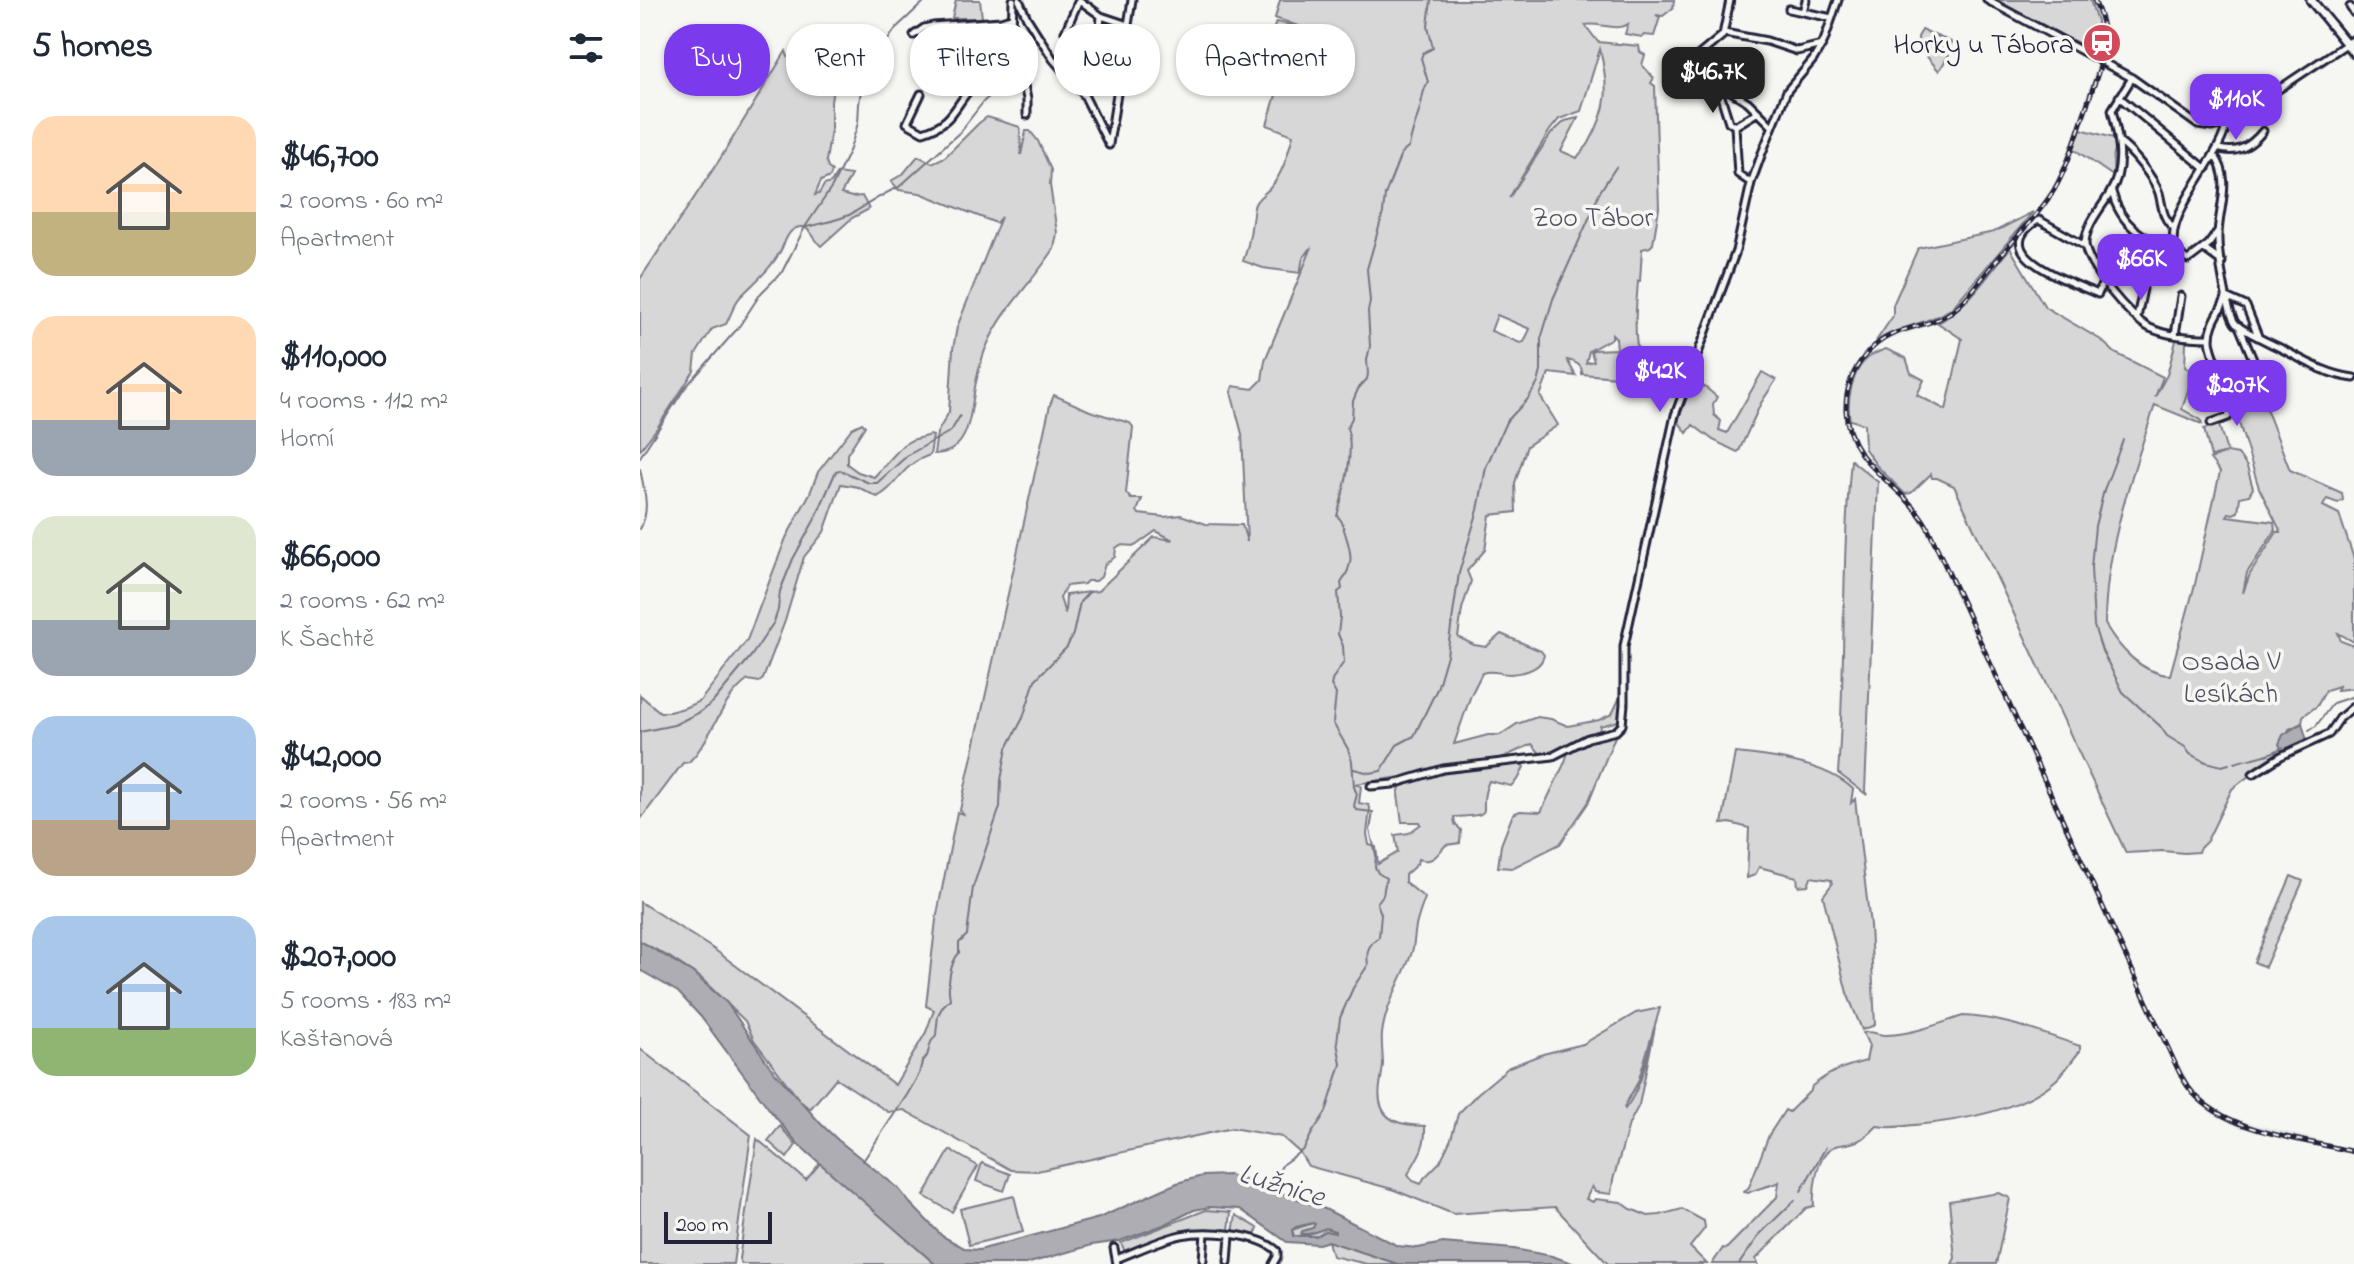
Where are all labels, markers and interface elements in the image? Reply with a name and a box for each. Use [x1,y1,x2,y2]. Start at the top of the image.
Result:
station icon: Horky u Tábora [2081,22,2123,64]
text: 5 homes [32,23,153,73]
chip: Buy [664,24,770,96]
chip: Rent [786,24,894,96]
chip: Filters [910,24,1038,96]
chip: New [1054,24,1160,96]
chip: Apartment [1176,24,1355,96]
icon: filters [564,26,608,70]
place label: Horky u Tábora [1893,26,2074,67]
pin: $46.7K [1648,47,1778,115]
text: $46.7K [1680,54,1746,92]
pin: $110K [2180,74,2292,142]
text: $110K [2208,81,2264,119]
text: $46,700 [280,133,379,183]
icon: home [96,148,192,244]
text: 2 rooms · 60 m² [280,183,444,221]
park label: Zoo Tábor [1533,199,1653,240]
text: Apartment [280,221,394,259]
pin: $66K [2094,234,2188,302]
text: $66K [2115,241,2167,279]
text: $110,000 [280,333,387,383]
pin: $42K [1613,346,1707,414]
icon: home [96,348,192,444]
text: $42K [1634,353,1686,391]
pin: $207K [2181,360,2293,428]
text: $207K [2205,367,2269,405]
text: 4 rooms · 112 m² [280,383,448,421]
text: Horní [280,421,334,459]
text: $66,000 [280,533,380,583]
icon: home [96,548,192,644]
text: 2 rooms · 62 m² [280,583,445,621]
text: K Šachtě [280,621,374,659]
park label: Osada V Lesíkách [2182,643,2281,716]
text: $42,000 [280,733,381,783]
icon: home [96,748,192,844]
text: 2 rooms · 56 m² [280,783,447,821]
text: Apartment [280,821,394,859]
text: $207,000 [280,933,396,983]
icon: home [96,948,192,1044]
text: 5 rooms · 183 m² [280,983,452,1021]
text: Kaštanová [280,1021,392,1059]
water label: Lužnice [1233,1153,1331,1221]
scale bar [664,1208,772,1244]
text: 200 m [676,1210,729,1242]

